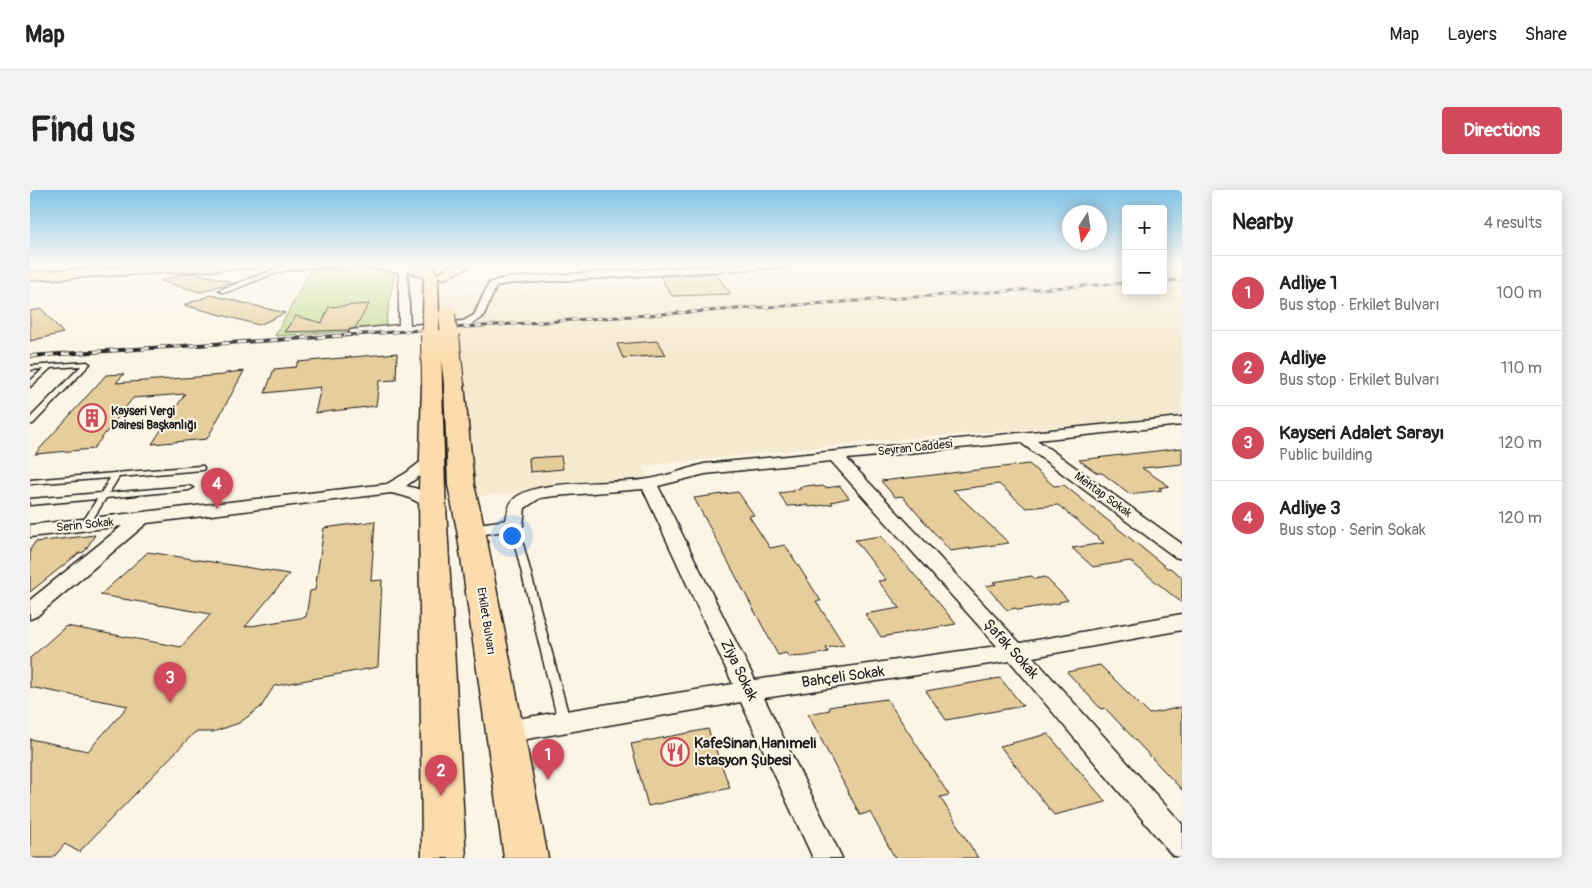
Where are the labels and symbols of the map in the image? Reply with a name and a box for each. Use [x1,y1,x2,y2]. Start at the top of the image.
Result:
north arrow [1062,205,1107,250]
building icon: Kayseri Vergi Dairesi Başkanlığı [77,403,107,433]
place label: Kayseri Vergi Dairesi Başkanlığı [111,404,197,433]
street label: Seyran Caddesi [877,437,953,459]
pin: 4 [201,468,233,509]
street label: Mehtap Sokak [1071,469,1135,521]
street label: Serin Sokak [56,515,114,535]
your location [499,523,525,549]
street label: Erkilet Bulvarı [473,586,499,656]
street label: Şafak Sokak [979,615,1043,683]
street label: Ziya Sokak [716,636,762,704]
pin: 3 [154,662,186,703]
street label: Bahçeli Sokak [800,662,886,692]
place label: KafeSinan Hanımeli İstasyon Şubesi [694,734,816,770]
restaurant icon: KafeSinan Hanımeli İstasyon Şubesi [660,737,690,767]
pin: 1 [532,739,564,780]
pin: 2 [425,755,457,796]

